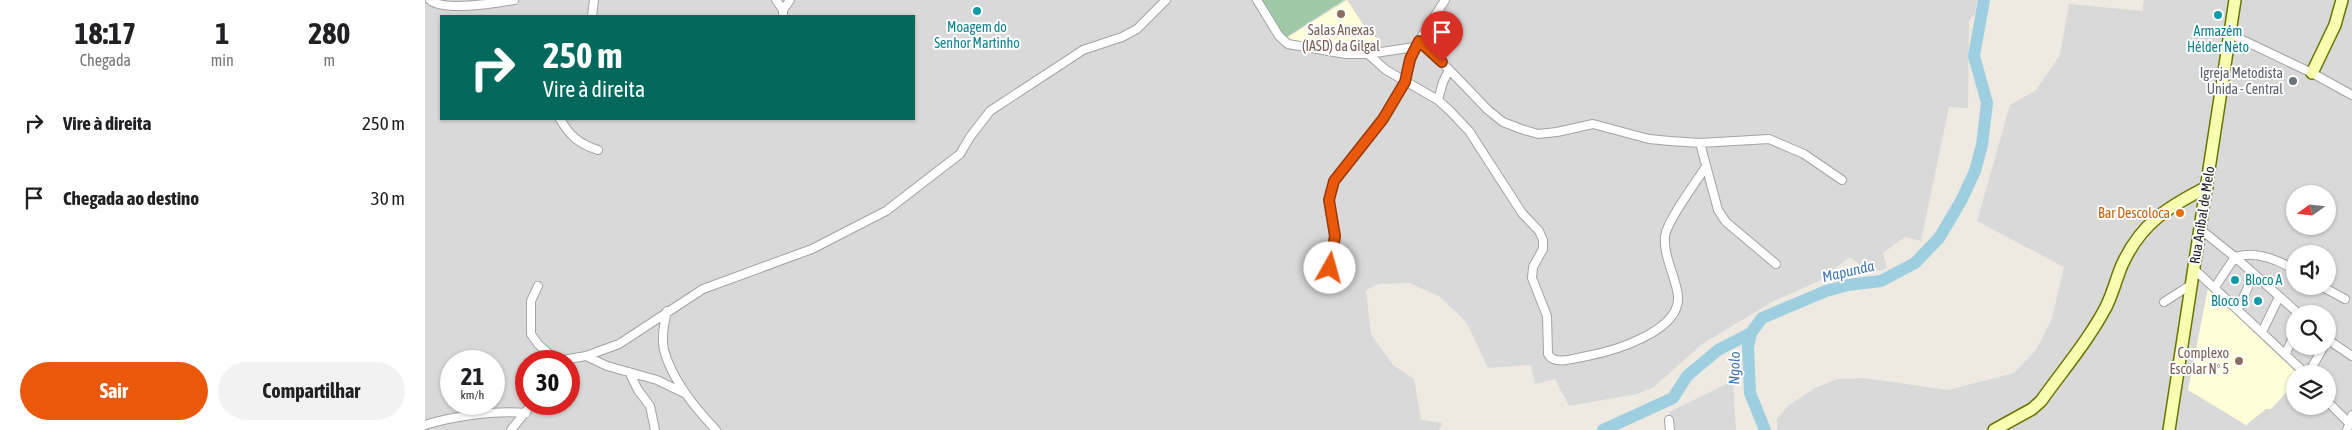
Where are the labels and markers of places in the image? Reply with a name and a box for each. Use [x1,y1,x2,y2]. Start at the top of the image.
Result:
marker: Moagem do Senhor Martinho [971,5,983,17]
marker: Salas Anexas (IASD) da Gilgal [1335,8,1347,20]
marker: Armazém Hélder Neto [2212,9,2224,21]
pin [1421,11,1463,62]
place label: Moagem do Senhor Martinho [934,19,1020,51]
place label: Salas Anexas (IASD) da Gilgal [1302,22,1380,54]
place label: Armazém Hélder Neto [2187,23,2249,55]
place label: Igreja Metodista Unida - Central [2200,65,2283,97]
marker: Igreja Metodista Unida - Central [2287,75,2299,87]
place label: Bar Descoloca [2098,205,2170,221]
marker: Bar Descoloca [2174,207,2186,219]
place label: Bloco A [2245,272,2282,288]
marker: Bloco A [2229,274,2241,286]
place label: Bloco B [2211,293,2248,309]
marker: Bloco B [2252,295,2264,307]
place label: Complexo Escolar Nº 5 [2170,345,2229,377]
marker: Complexo Escolar Nº 5 [2233,355,2245,367]

